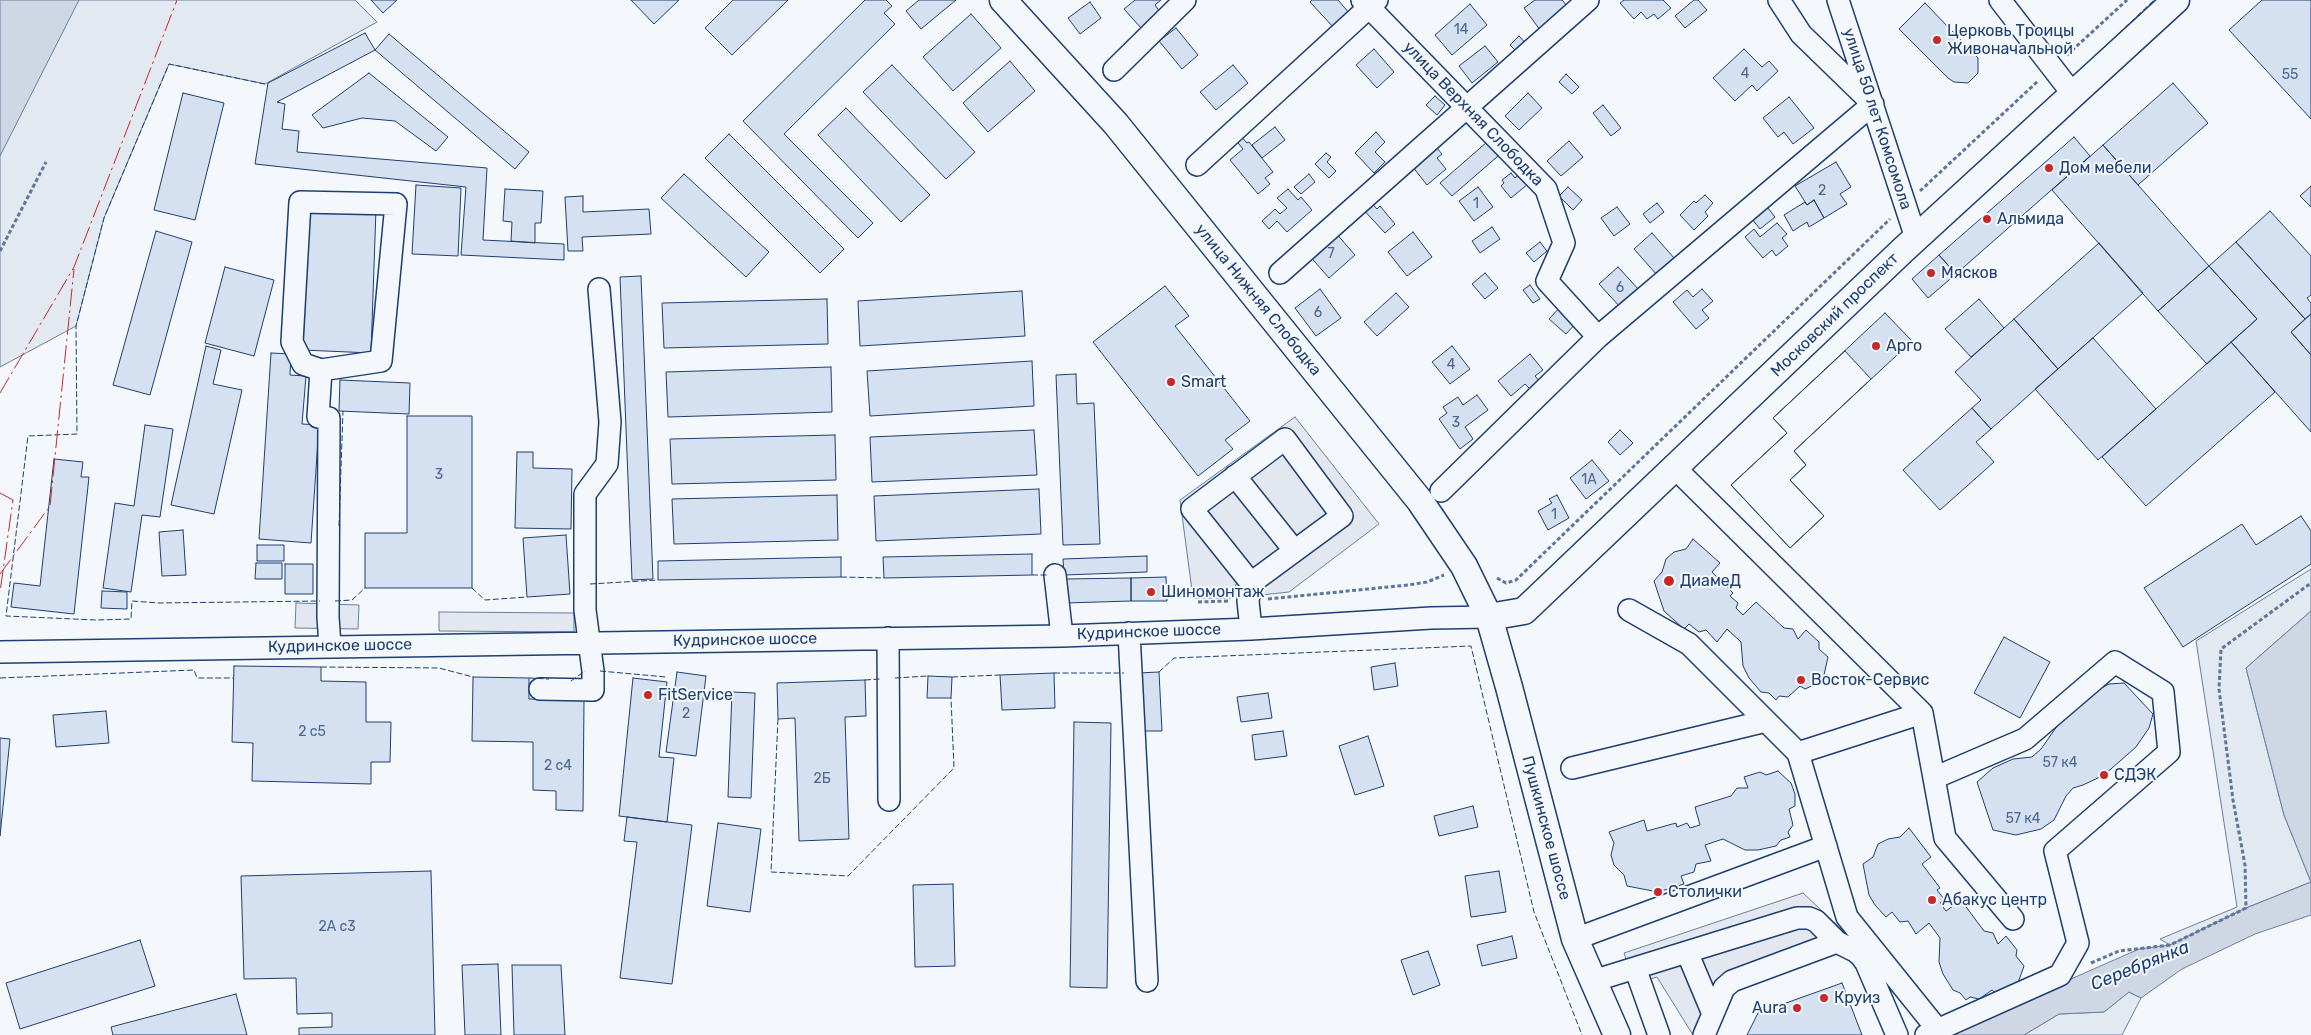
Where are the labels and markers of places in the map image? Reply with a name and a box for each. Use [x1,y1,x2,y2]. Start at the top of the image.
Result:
place label: Церковь Троицы Живоначальной [1947,21,2074,59]
marker: Церковь Троицы Живоначальной [1931,34,1943,46]
place label: Дом мебели [2059,158,2151,178]
marker: Дом мебели [2043,162,2055,174]
place label: Альмида [1997,209,2064,229]
marker: Альмида [1981,213,1993,225]
place label: Мясков [1941,263,1998,283]
marker: Мясков [1925,267,1937,279]
place label: Арго [1886,336,1922,356]
marker: Арго [1870,340,1882,352]
place label: Smart [1181,372,1226,392]
marker: Smart [1165,376,1177,388]
place label: ДиамеД [1680,571,1741,591]
marker: ДиамеД [1662,574,1676,588]
place label: Шиномонтаж [1161,582,1265,602]
marker: Шиномонтаж [1145,586,1157,598]
place label: Восток-Сервис [1811,670,1929,690]
marker: Восток-Сервис [1795,674,1807,686]
place label: FitService [658,685,733,705]
marker: FitService [642,689,654,701]
place label: СДЭК [2114,765,2156,785]
marker: СДЭК [2098,769,2110,781]
place label: Столички [1668,882,1742,902]
marker: Столички [1652,886,1664,898]
place label: Абакус центр [1942,890,2047,910]
marker: Абакус центр [1926,894,1938,906]
place label: Круиз [1834,988,1880,1008]
marker: Круиз [1818,992,1830,1004]
place label: Aura [1752,998,1787,1018]
marker: Aura [1791,1002,1803,1014]

